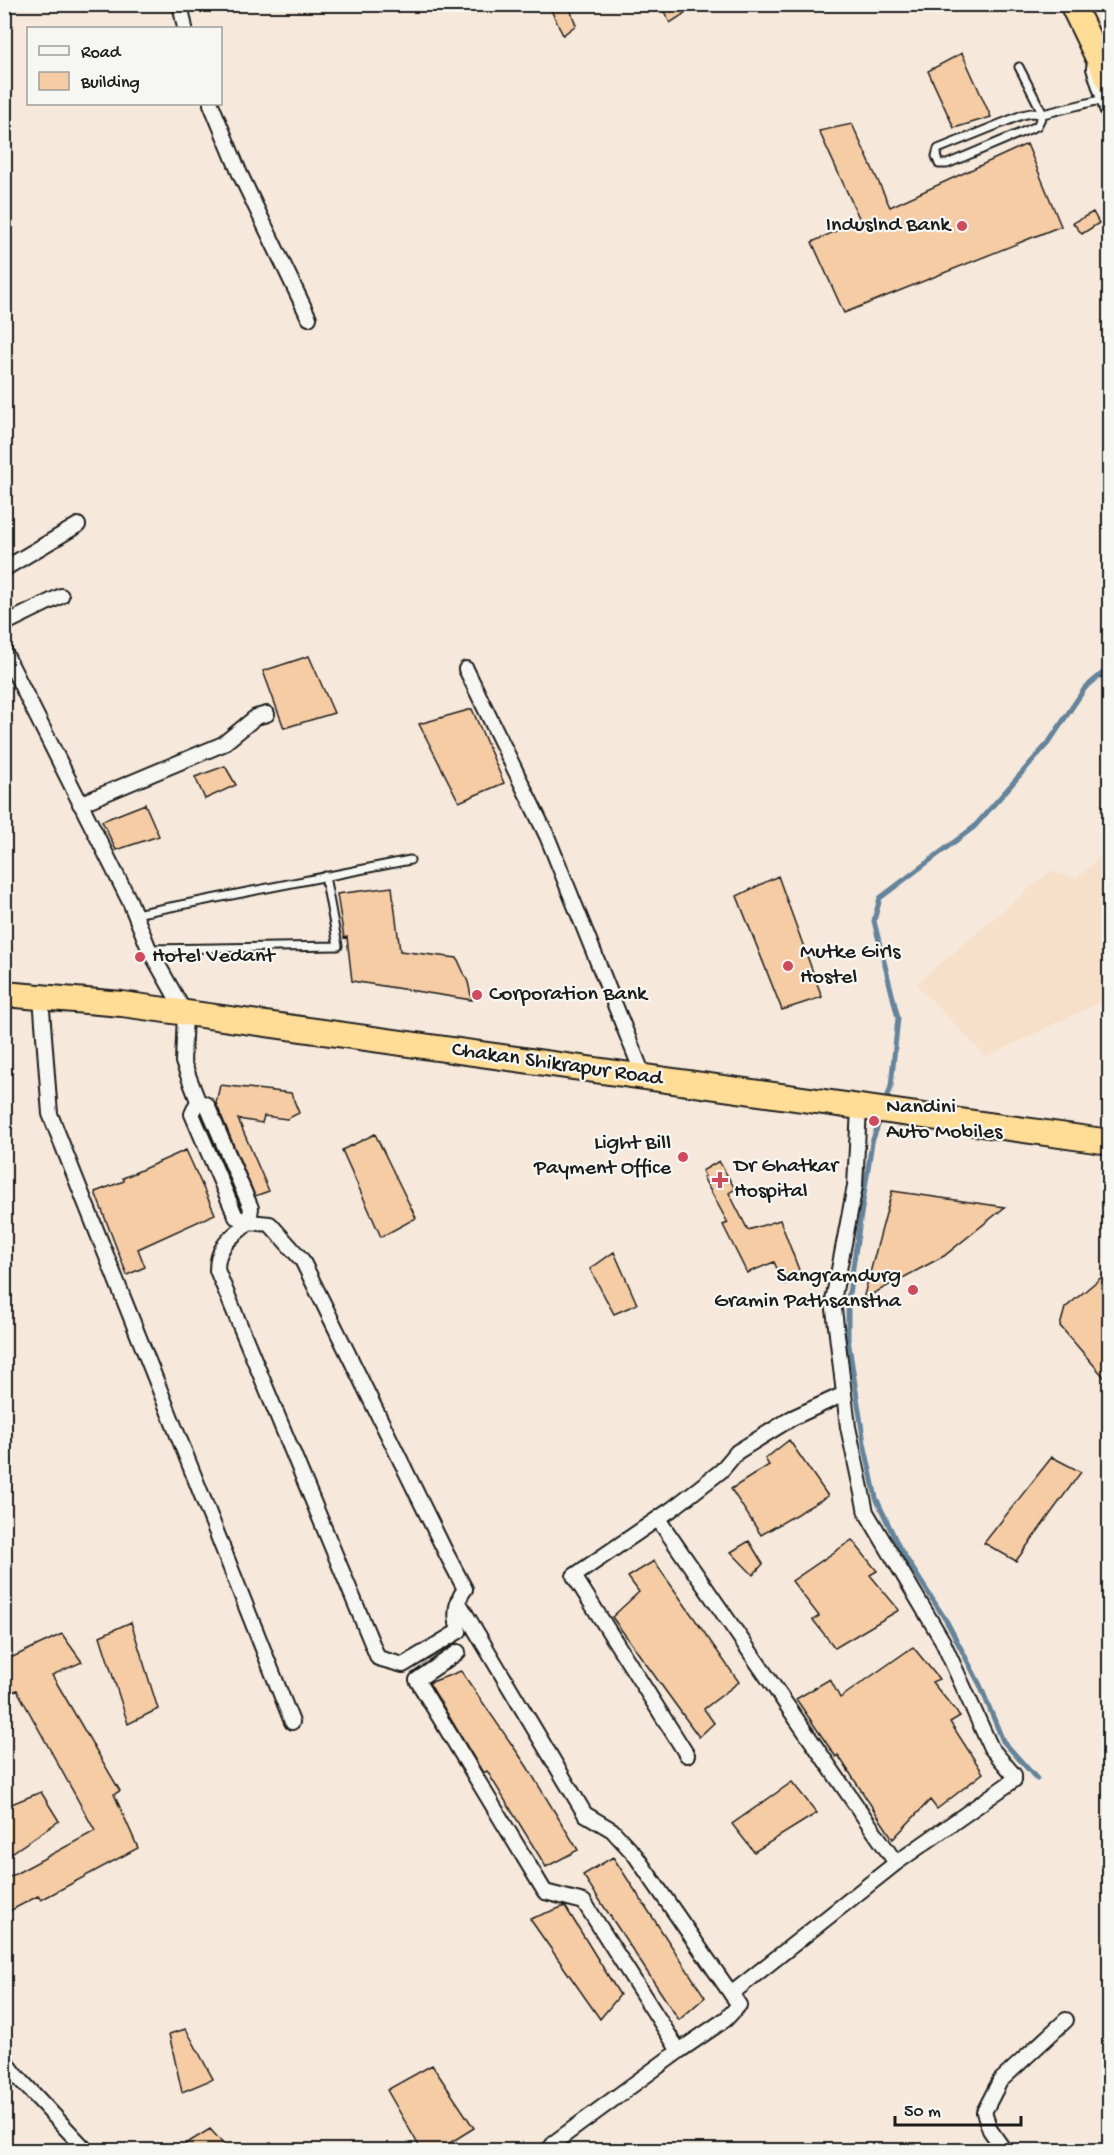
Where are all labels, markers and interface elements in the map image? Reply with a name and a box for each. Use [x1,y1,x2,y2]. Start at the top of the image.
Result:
legend [27,27,222,105]
text: Road [81,43,122,64]
text: Building [80,73,140,94]
place label: Induslnd Bank [826,213,952,239]
marker: Induslnd Bank [955,219,969,233]
place label: Mutke Girls Hostel [800,940,901,991]
place label: Hotel Vedant [152,944,277,970]
marker: Hotel Vedant [133,950,147,964]
marker: Mutke Girls Hostel [781,959,795,973]
place label: Corporation Bank [489,982,649,1008]
marker: Corporation Bank [470,988,484,1002]
street label: Chakan Shikrapur Road [450,1037,666,1093]
place label: Nandini Auto Mobiles [886,1095,1003,1146]
marker: Nandini Auto Mobiles [867,1114,881,1128]
place label: Light Bill Payment Office [533,1131,672,1182]
marker: Light Bill Payment Office [676,1150,690,1164]
place label: Dr Ghatkar Hospital [732,1154,840,1205]
marker: Dr Ghatkar Hospital [711,1171,729,1189]
place label: Sangramdurg Gramin Pathsanstha [714,1264,902,1315]
marker: Sangramdurg Gramin Pathsanstha [906,1283,920,1297]
scale bar [895,2089,1021,2127]
text: 50 m [904,2102,941,2123]

